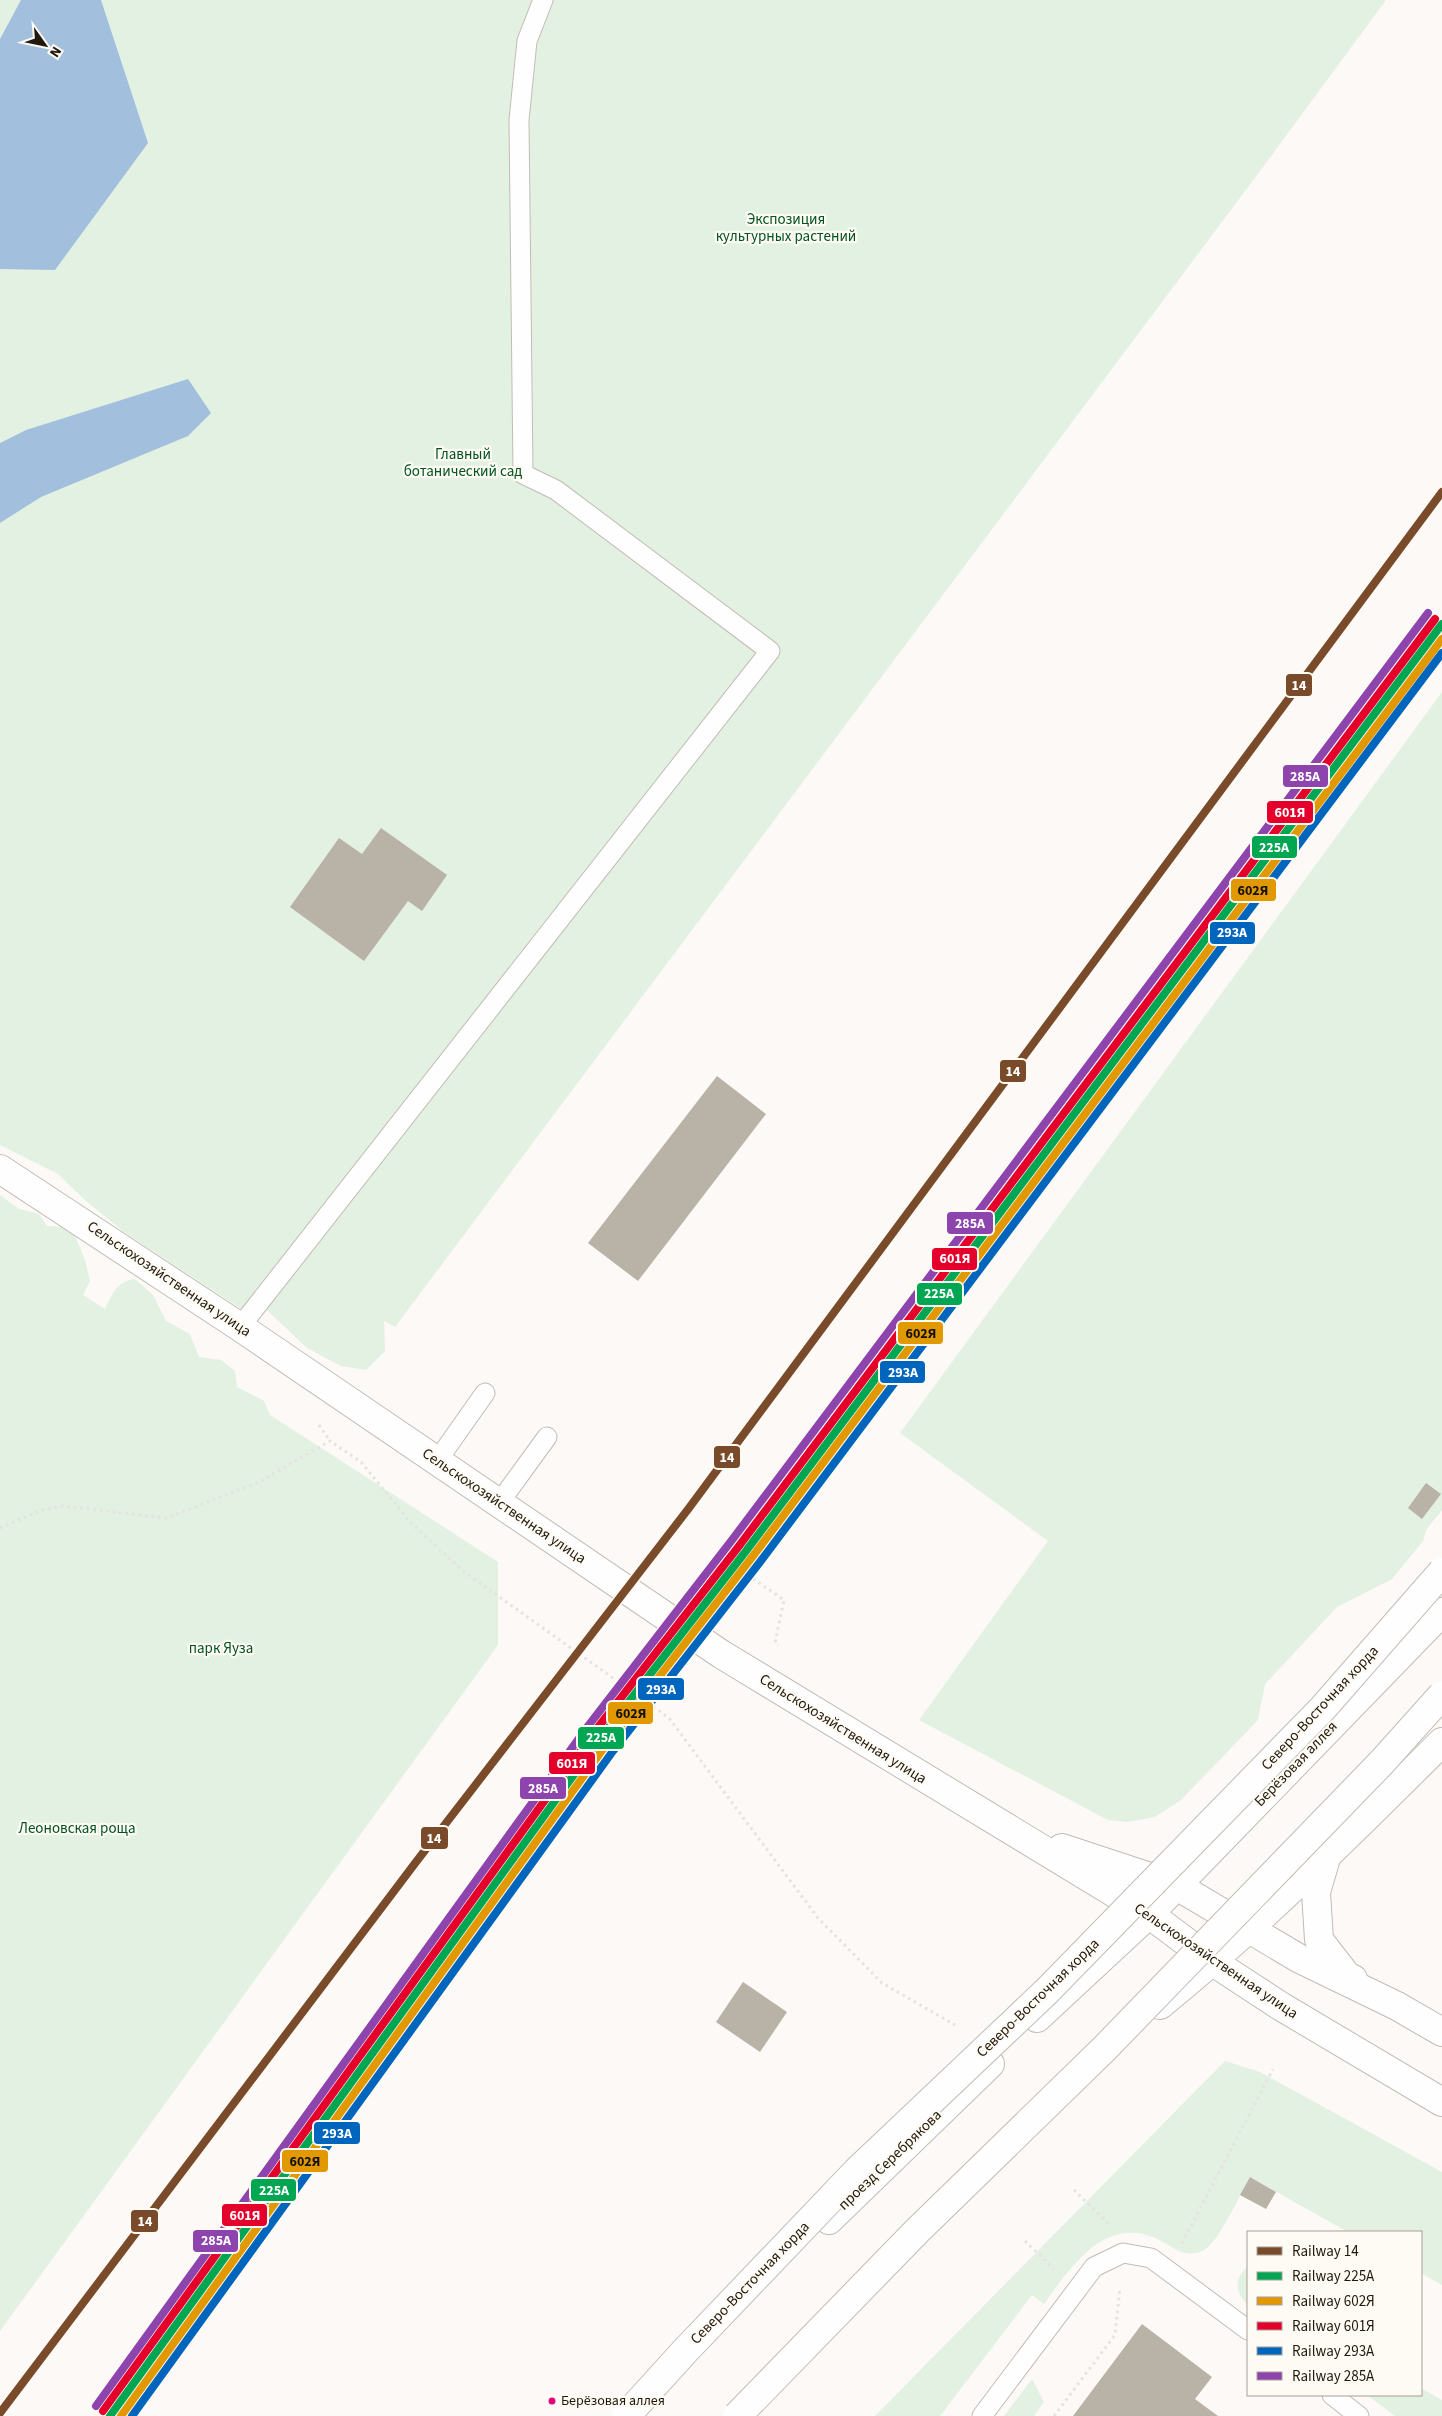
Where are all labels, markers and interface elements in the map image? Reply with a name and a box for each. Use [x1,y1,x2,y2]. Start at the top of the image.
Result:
north arrow [20,20,70,70]
text: N [44,42,66,61]
park label: Экспозиция культурных растений [716,209,856,247]
park label: Главный ботанический сад [404,444,522,482]
line badge: 14 [1285,673,1313,697]
text: 14 [1292,676,1307,696]
line badge: 285А [1282,764,1329,788]
text: 285А [1290,767,1321,787]
line badge: 601Я [1266,800,1314,824]
text: 601Я [1275,803,1305,823]
line badge: 225А [1251,835,1298,859]
text: 225А [1259,838,1290,858]
line badge: 602Я [1230,878,1277,902]
text: 602Я [1238,881,1268,901]
line badge: 293А [1209,921,1256,945]
text: 293А [1217,923,1248,943]
line badge: 14 [999,1059,1027,1083]
text: 14 [1006,1062,1021,1082]
line badge: 285А [946,1211,994,1235]
text: 285А [955,1214,986,1234]
street label: Сельскохозяйственная улица [83,1216,255,1342]
line badge: 601Я [931,1247,978,1271]
text: 601Я [940,1249,970,1269]
line badge: 225А [916,1282,963,1306]
text: 225А [924,1284,955,1304]
line badge: 602Я [897,1321,944,1345]
text: 602Я [906,1324,936,1344]
line badge: 293А [879,1360,926,1384]
text: 293А [888,1363,919,1383]
street label: Сельскохозяйственная улица [418,1443,590,1569]
line badge: 14 [713,1445,741,1469]
text: 14 [720,1448,735,1468]
park label: парк Яуза [189,1638,253,1659]
street label: Северо-Восточная хорда [1257,1641,1383,1775]
street label: Сельскохозяйственная улица [755,1669,931,1789]
line badge: 293А [637,1677,685,1701]
text: 293А [646,1680,677,1700]
line badge: 602Я [607,1701,654,1725]
text: 602Я [616,1704,646,1724]
street label: Берёзовая аллея [1250,1717,1342,1811]
line badge: 225А [577,1726,625,1750]
text: 225А [586,1728,617,1748]
line badge: 601Я [548,1751,596,1775]
text: 601Я [557,1754,587,1774]
line badge: 285А [519,1776,567,1800]
text: 285А [528,1779,559,1799]
park label: Леоновская роща [18,1818,136,1839]
line badge: 14 [420,1826,449,1850]
text: 14 [427,1829,442,1849]
street label: Сельскохозяйственная улица [1130,1898,1302,2024]
street label: Северо-Восточная хорда [972,1934,1104,2062]
street label: проезд Серебрякова [834,2105,946,2215]
line badge: 293А [313,2121,361,2145]
text: 293А [322,2124,353,2144]
line badge: 602Я [281,2149,329,2173]
text: 602Я [290,2152,320,2172]
line badge: 225А [250,2178,297,2202]
text: 225А [259,2181,290,2201]
line badge: 601Я [221,2203,268,2227]
text: 601Я [230,2206,260,2226]
line badge: 14 [130,2209,159,2233]
text: 14 [138,2212,153,2232]
street label: Северо-Восточная хорда [686,2217,814,2349]
line badge: 285А [192,2229,239,2253]
text: 285А [201,2231,232,2251]
legend [1247,2231,1422,2396]
text: Railway 14 [1292,2241,1359,2262]
text: Railway 225А [1292,2266,1375,2287]
text: Railway 602Я [1292,2291,1375,2312]
text: Railway 601Я [1292,2316,1375,2337]
text: Railway 293А [1292,2341,1375,2362]
text: Railway 285А [1292,2366,1375,2387]
place label: Берёзовая аллея [561,2391,665,2411]
marker: Берёзовая аллея [547,2396,557,2406]

